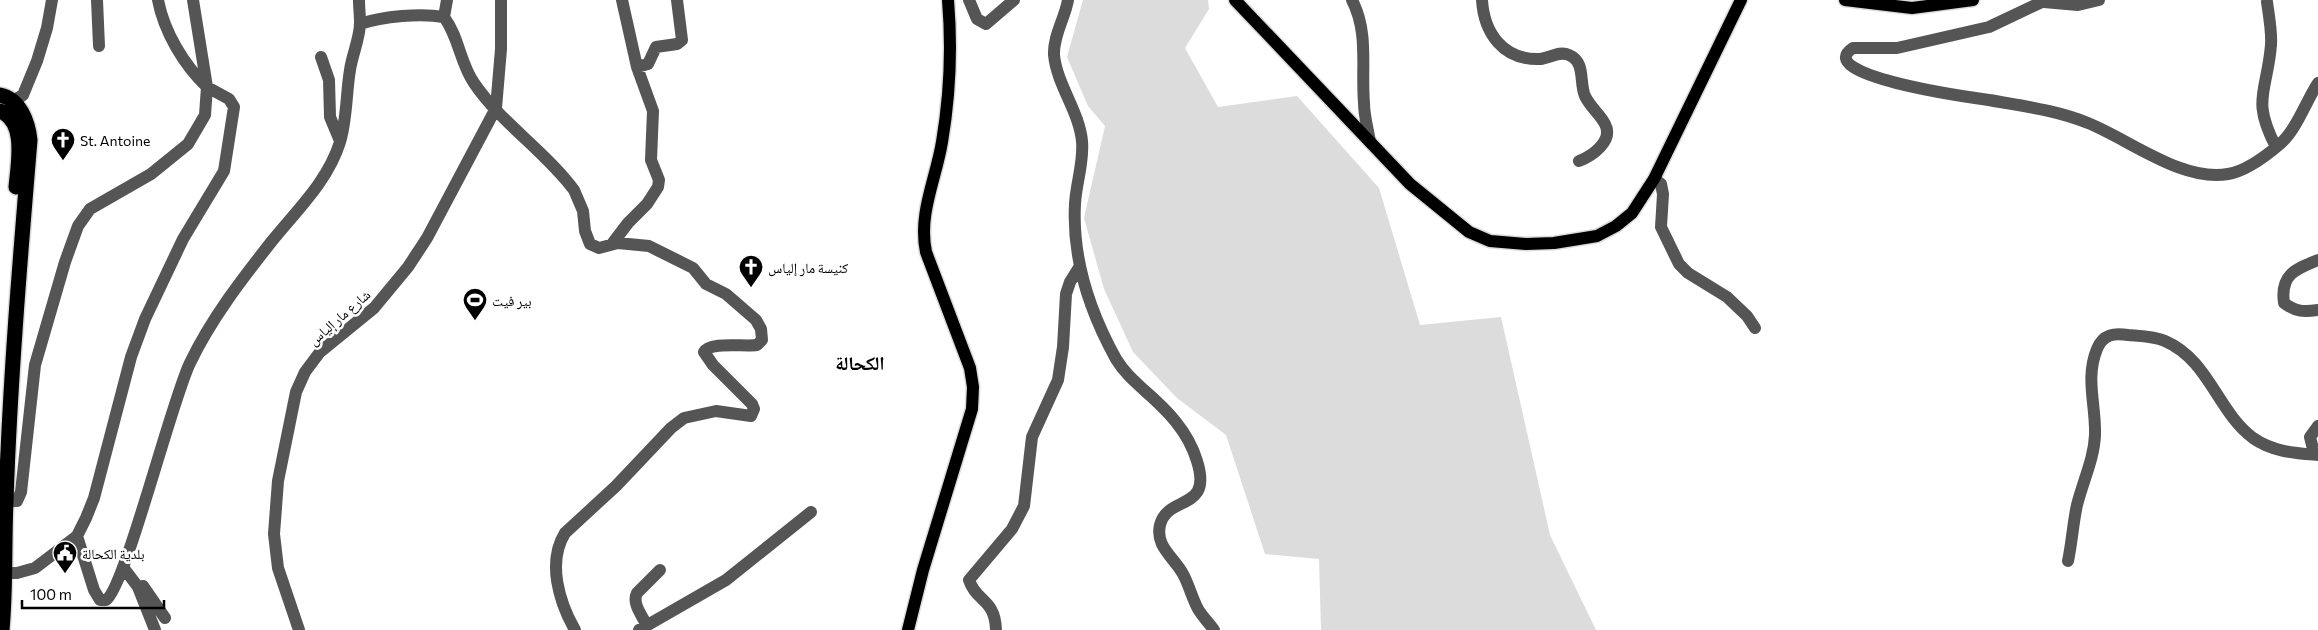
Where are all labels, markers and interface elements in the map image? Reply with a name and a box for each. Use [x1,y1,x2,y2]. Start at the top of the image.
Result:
church icon: St. Antoine [50,127,76,161]
place label: St. Antoine [80,132,151,149]
church icon: كنيسة مار إلياس [738,254,764,288]
place label: كنيسة مار إلياس [768,259,848,277]
street label: شارع مار إلياس [305,286,375,350]
sports icon: بير فيت [462,287,488,321]
place label: بير فيت [492,292,532,310]
district label: الكحالة [835,351,885,374]
public building icon: بلدية الكحالة [52,540,78,574]
place label: بلدية الكحالة [82,545,145,562]
scale bar [22,578,165,610]
text: 100 m [30,585,72,603]

